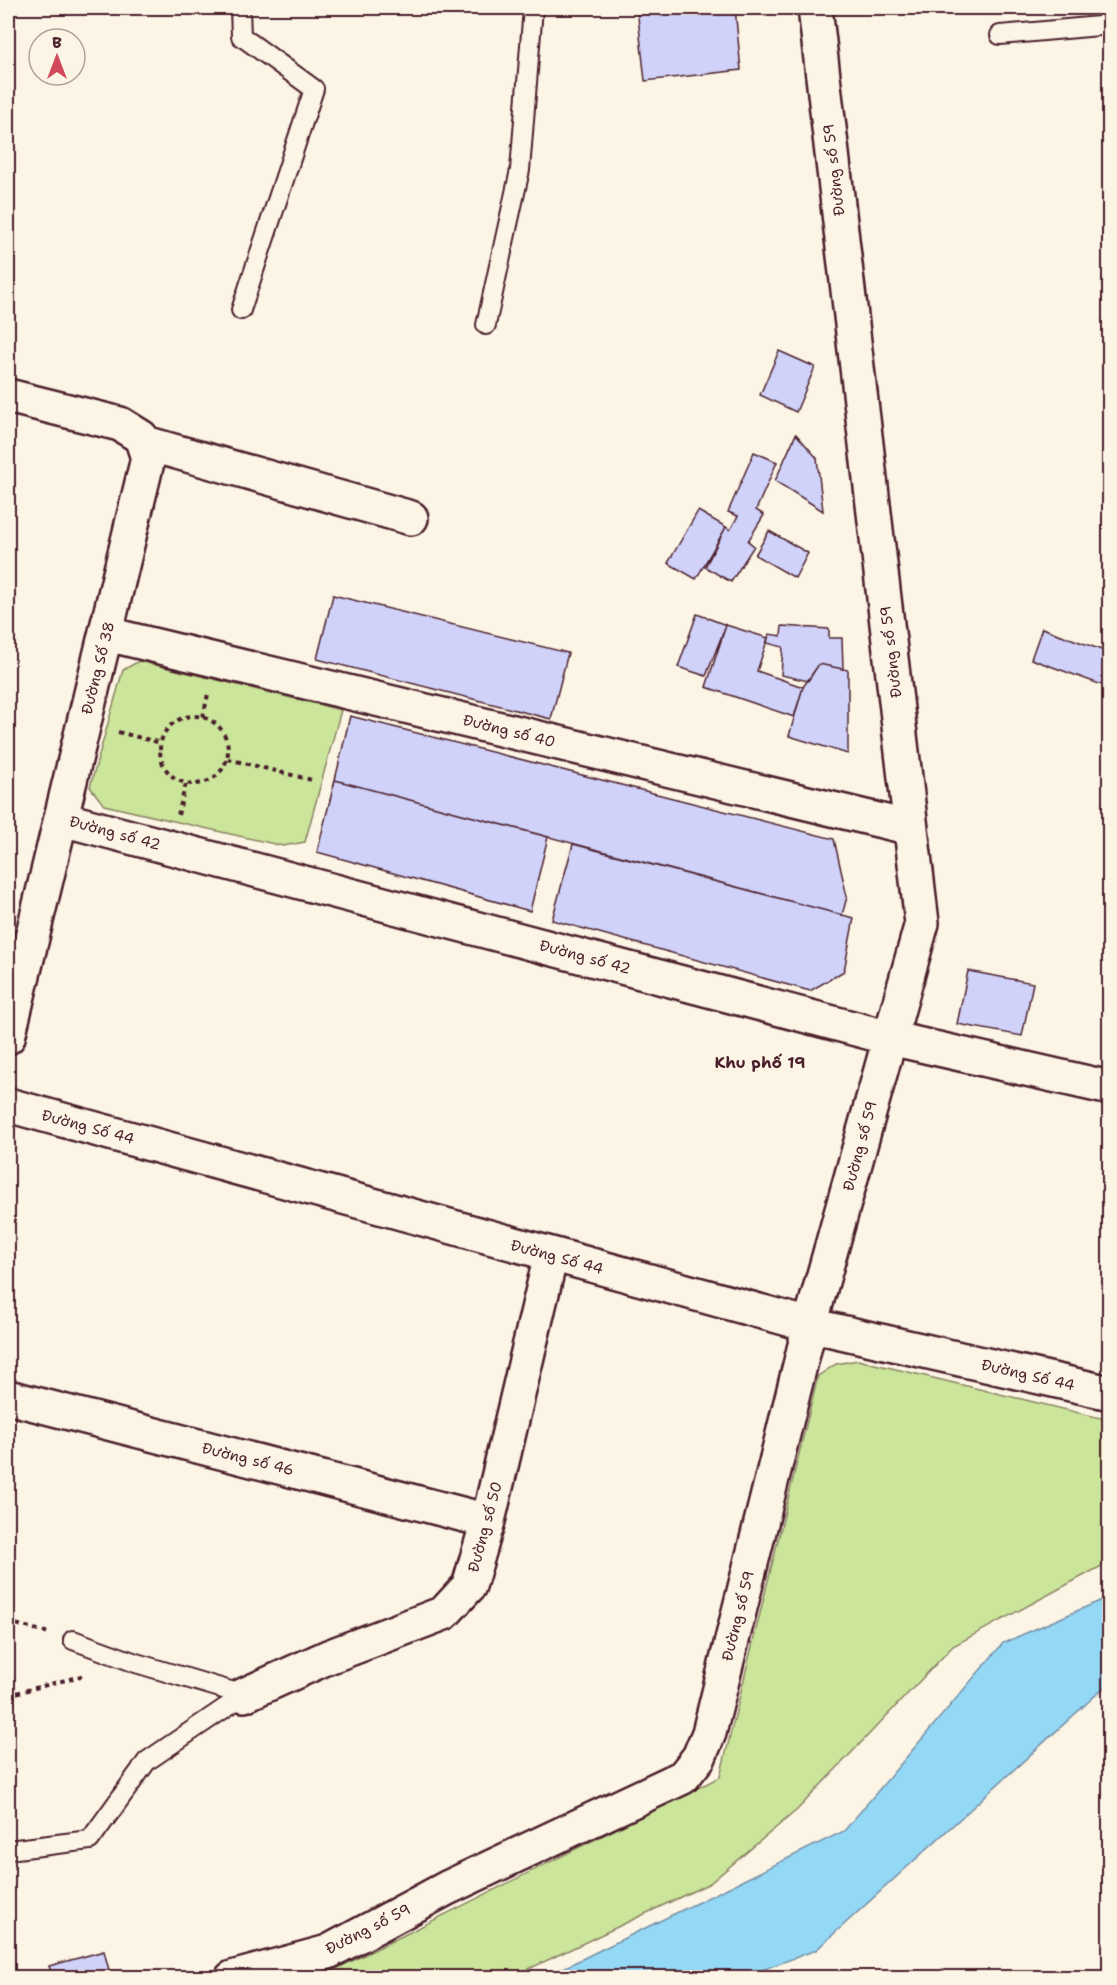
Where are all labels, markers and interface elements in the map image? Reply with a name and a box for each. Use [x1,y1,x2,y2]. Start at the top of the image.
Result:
north arrow [27,27,87,87]
text: B [52,32,62,53]
street label: Đường số 59 [818,123,850,217]
street label: Đường số 59 [875,605,907,699]
street label: Đường Số 38 [77,619,119,717]
street label: Đường số 40 [461,710,557,752]
street label: Đường số 42 [67,811,163,855]
street label: Đường số 42 [537,935,633,979]
district label: Khu phố 19 [714,1052,806,1073]
street label: Đường số 59 [838,1099,882,1193]
street label: Đường Số 44 [39,1105,137,1149]
street label: Đường Số 44 [508,1235,606,1279]
street label: Đường Số 44 [979,1355,1077,1395]
street label: Đường số 46 [200,1438,296,1480]
street label: Đường số 50 [463,1479,507,1575]
street label: Đường số 59 [717,1569,759,1663]
street label: Đường số 59 [322,1899,414,1959]

